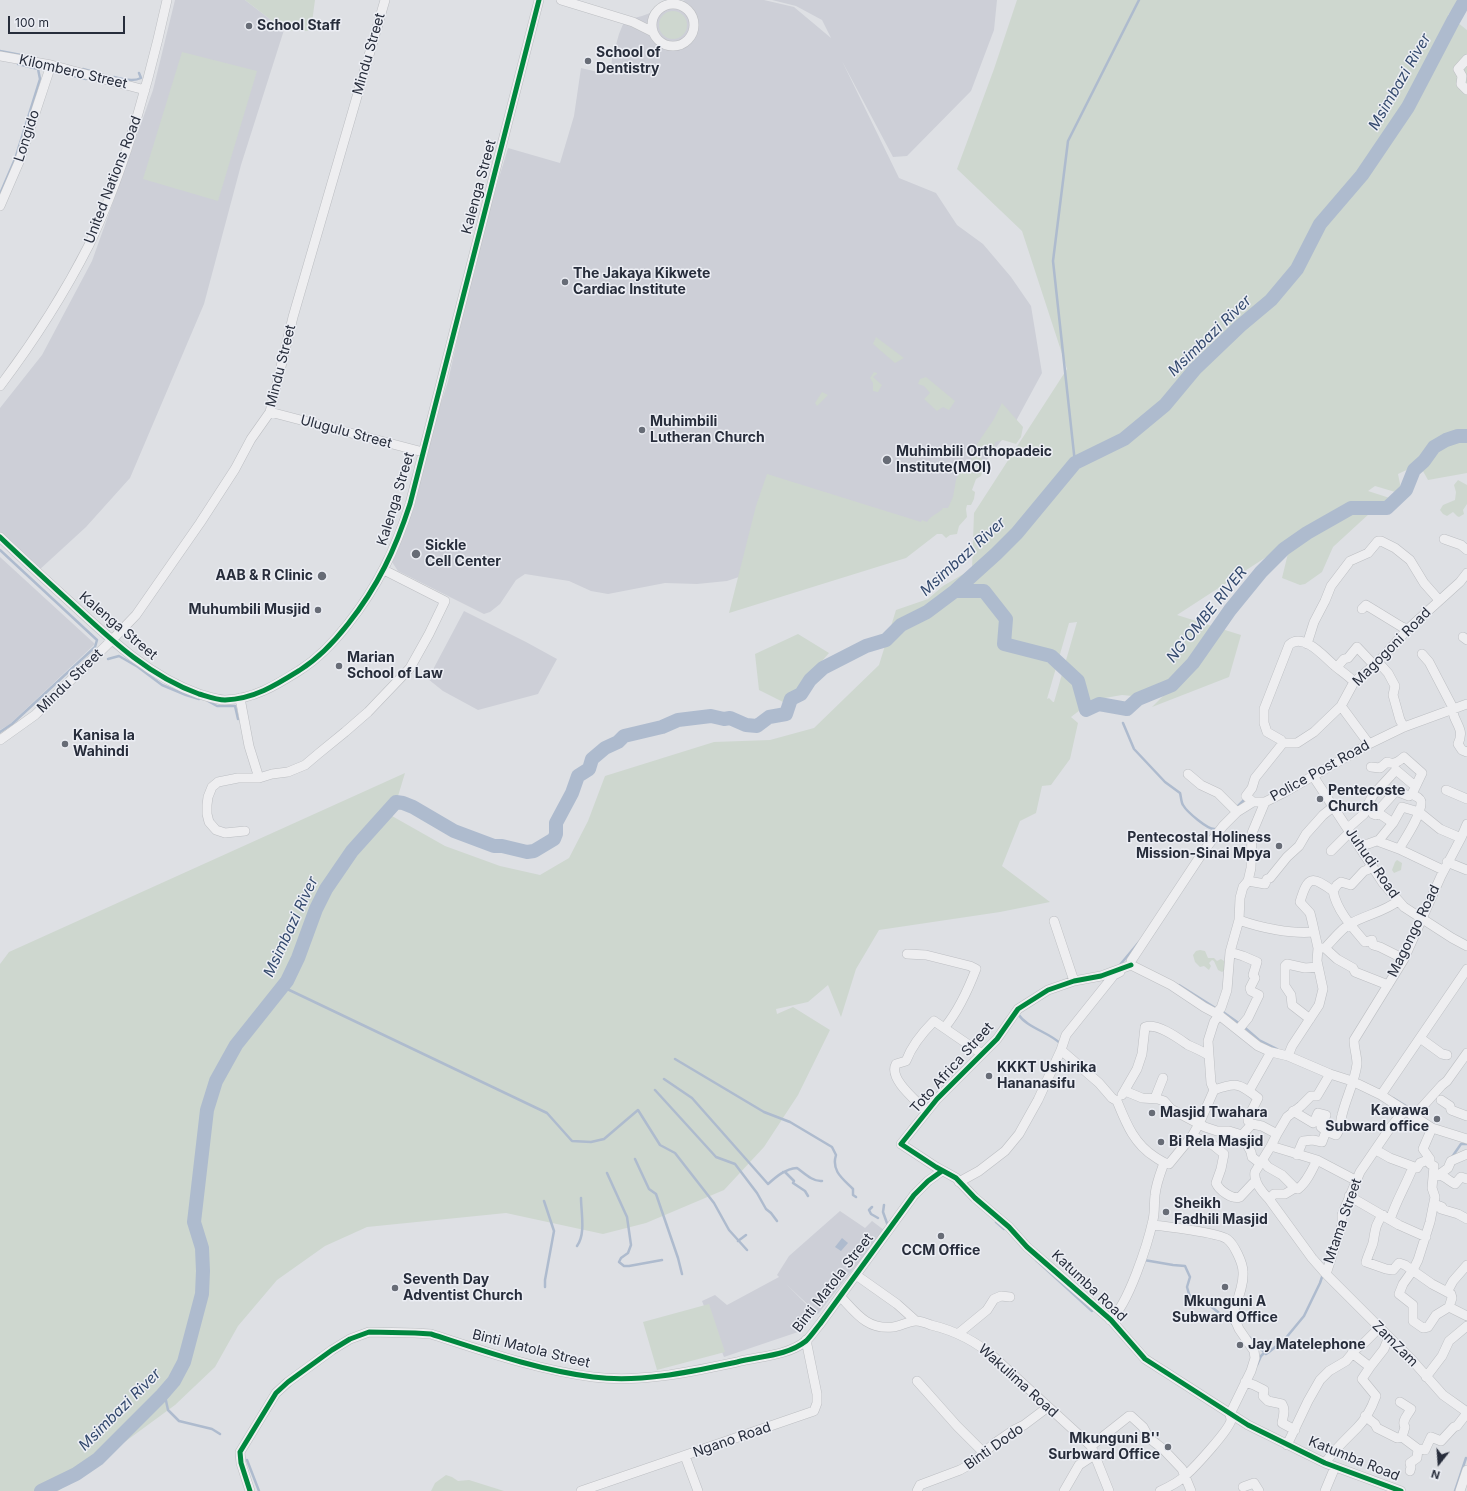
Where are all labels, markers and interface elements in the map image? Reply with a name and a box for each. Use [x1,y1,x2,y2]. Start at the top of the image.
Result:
scale bar [10,8,127,34]
street label: Mindu Street [349,11,389,97]
text: 100 m [15,15,49,30]
place label: School Staff [257,18,340,34]
marker: School Staff [244,21,254,31]
water label: Msimbazi River [1365,31,1435,133]
place label: School of Dentistry [596,45,661,78]
street label: Kilombero Street [17,51,129,93]
marker: School of Dentistry [583,56,593,66]
street label: Longido [11,108,43,164]
street label: United Nations Road [81,114,145,246]
street label: Kalenga Street [458,138,500,236]
place label: The Jakaya Kikwete Cardiac Institute [573,266,710,298]
marker: The Jakaya Kikwete Cardiac Institute [560,277,570,287]
water label: Msimbazi River [1165,292,1255,380]
street label: Mindu Street [263,323,299,409]
street label: Ulugulu Street [298,412,394,452]
place label: Muhimbili Lutheran Church [650,414,765,446]
marker: Muhimbili Lutheran Church [637,425,647,435]
place label: Muhimbili Orthopadeic Institute(MOI) [896,444,1052,476]
street label: Kalenga Street [374,450,418,548]
marker: Muhimbili Orthopadeic Institute(MOI) [881,454,893,466]
water label: Msimbazi River [917,514,1009,600]
place label: Sickle Cell Center [425,538,501,570]
marker: Sickle Cell Center [410,548,422,560]
water label: NG'OMBE RIVER [1163,564,1251,666]
place label: AAB & R Clinic [215,568,313,584]
marker: AAB & R Clinic [316,570,328,582]
street label: Kalenga Street [75,588,161,664]
place label: Muhumbili Musjid [188,602,310,618]
street label: Magogoni Road [1349,604,1435,690]
marker: Muhumbili Musjid [313,605,323,615]
street label: Mindu Street [34,646,106,716]
place label: Marian School of Law [347,650,443,682]
marker: Marian School of Law [334,661,344,671]
place label: Kanisa la Wahindi [73,728,135,760]
street label: Police Post Road [1267,737,1373,805]
marker: Kanisa la Wahindi [60,739,70,749]
place label: Pentecoste Church [1328,783,1405,816]
marker: Pentecoste Church [1315,794,1325,804]
street label: Juhudi Road [1341,824,1403,902]
place label: Pentecostal Holiness Mission-Sinai Mpya [1127,830,1271,862]
marker: Pentecostal Holiness Mission-Sinai Mpya [1274,841,1284,851]
water label: Msimbazi River [260,874,322,980]
street label: Magongo Road [1384,882,1444,980]
street label: Toto Africa Street [907,1019,997,1117]
place label: KKKT Ushirika Hananasifu [997,1060,1096,1092]
marker: KKKT Ushirika Hananasifu [984,1071,994,1081]
place label: Kawawa Subward office [1325,1103,1429,1136]
place label: Masjid Twahara [1160,1105,1268,1121]
marker: Masjid Twahara [1147,1108,1157,1118]
marker: Kawawa Subward office [1432,1114,1442,1124]
place label: Bi Rela Masjid [1169,1134,1263,1150]
marker: Bi Rela Masjid [1156,1137,1166,1147]
street label: Mtama Street [1321,1176,1365,1266]
place label: Sheikh Fadhili Masjid [1174,1196,1268,1228]
marker: Sheikh Fadhili Masjid [1161,1207,1171,1217]
street label: Binti Matola Street [789,1230,877,1336]
marker: CCM Office [936,1231,946,1241]
place label: CCM Office [902,1243,980,1259]
street label: Katumba Road [1048,1247,1130,1325]
place label: Seventh Day Adventist Church [403,1272,523,1304]
marker: Mkunguni A Subward Office [1220,1282,1230,1292]
marker: Seventh Day Adventist Church [390,1283,400,1293]
place label: Mkunguni A Subward Office [1172,1294,1278,1326]
street label: ZamZam [1369,1318,1421,1370]
street label: Binti Matola Street [470,1326,592,1372]
place label: Jay Matelephone [1248,1337,1366,1353]
marker: Jay Matelephone [1235,1340,1245,1350]
street label: Wakulima Road [975,1341,1061,1421]
water label: Msimbazi River [75,1365,165,1455]
street label: Ngano Road [691,1419,773,1461]
street label: Binti Dodo [961,1421,1027,1473]
place label: Mkunguni B'' Surbward Office [1048,1431,1160,1464]
street label: Katumba Road [1306,1433,1402,1485]
marker: Mkunguni B'' Surbward Office [1163,1442,1173,1452]
north arrow [1419,1443,1459,1483]
text: N [1429,1467,1442,1482]

